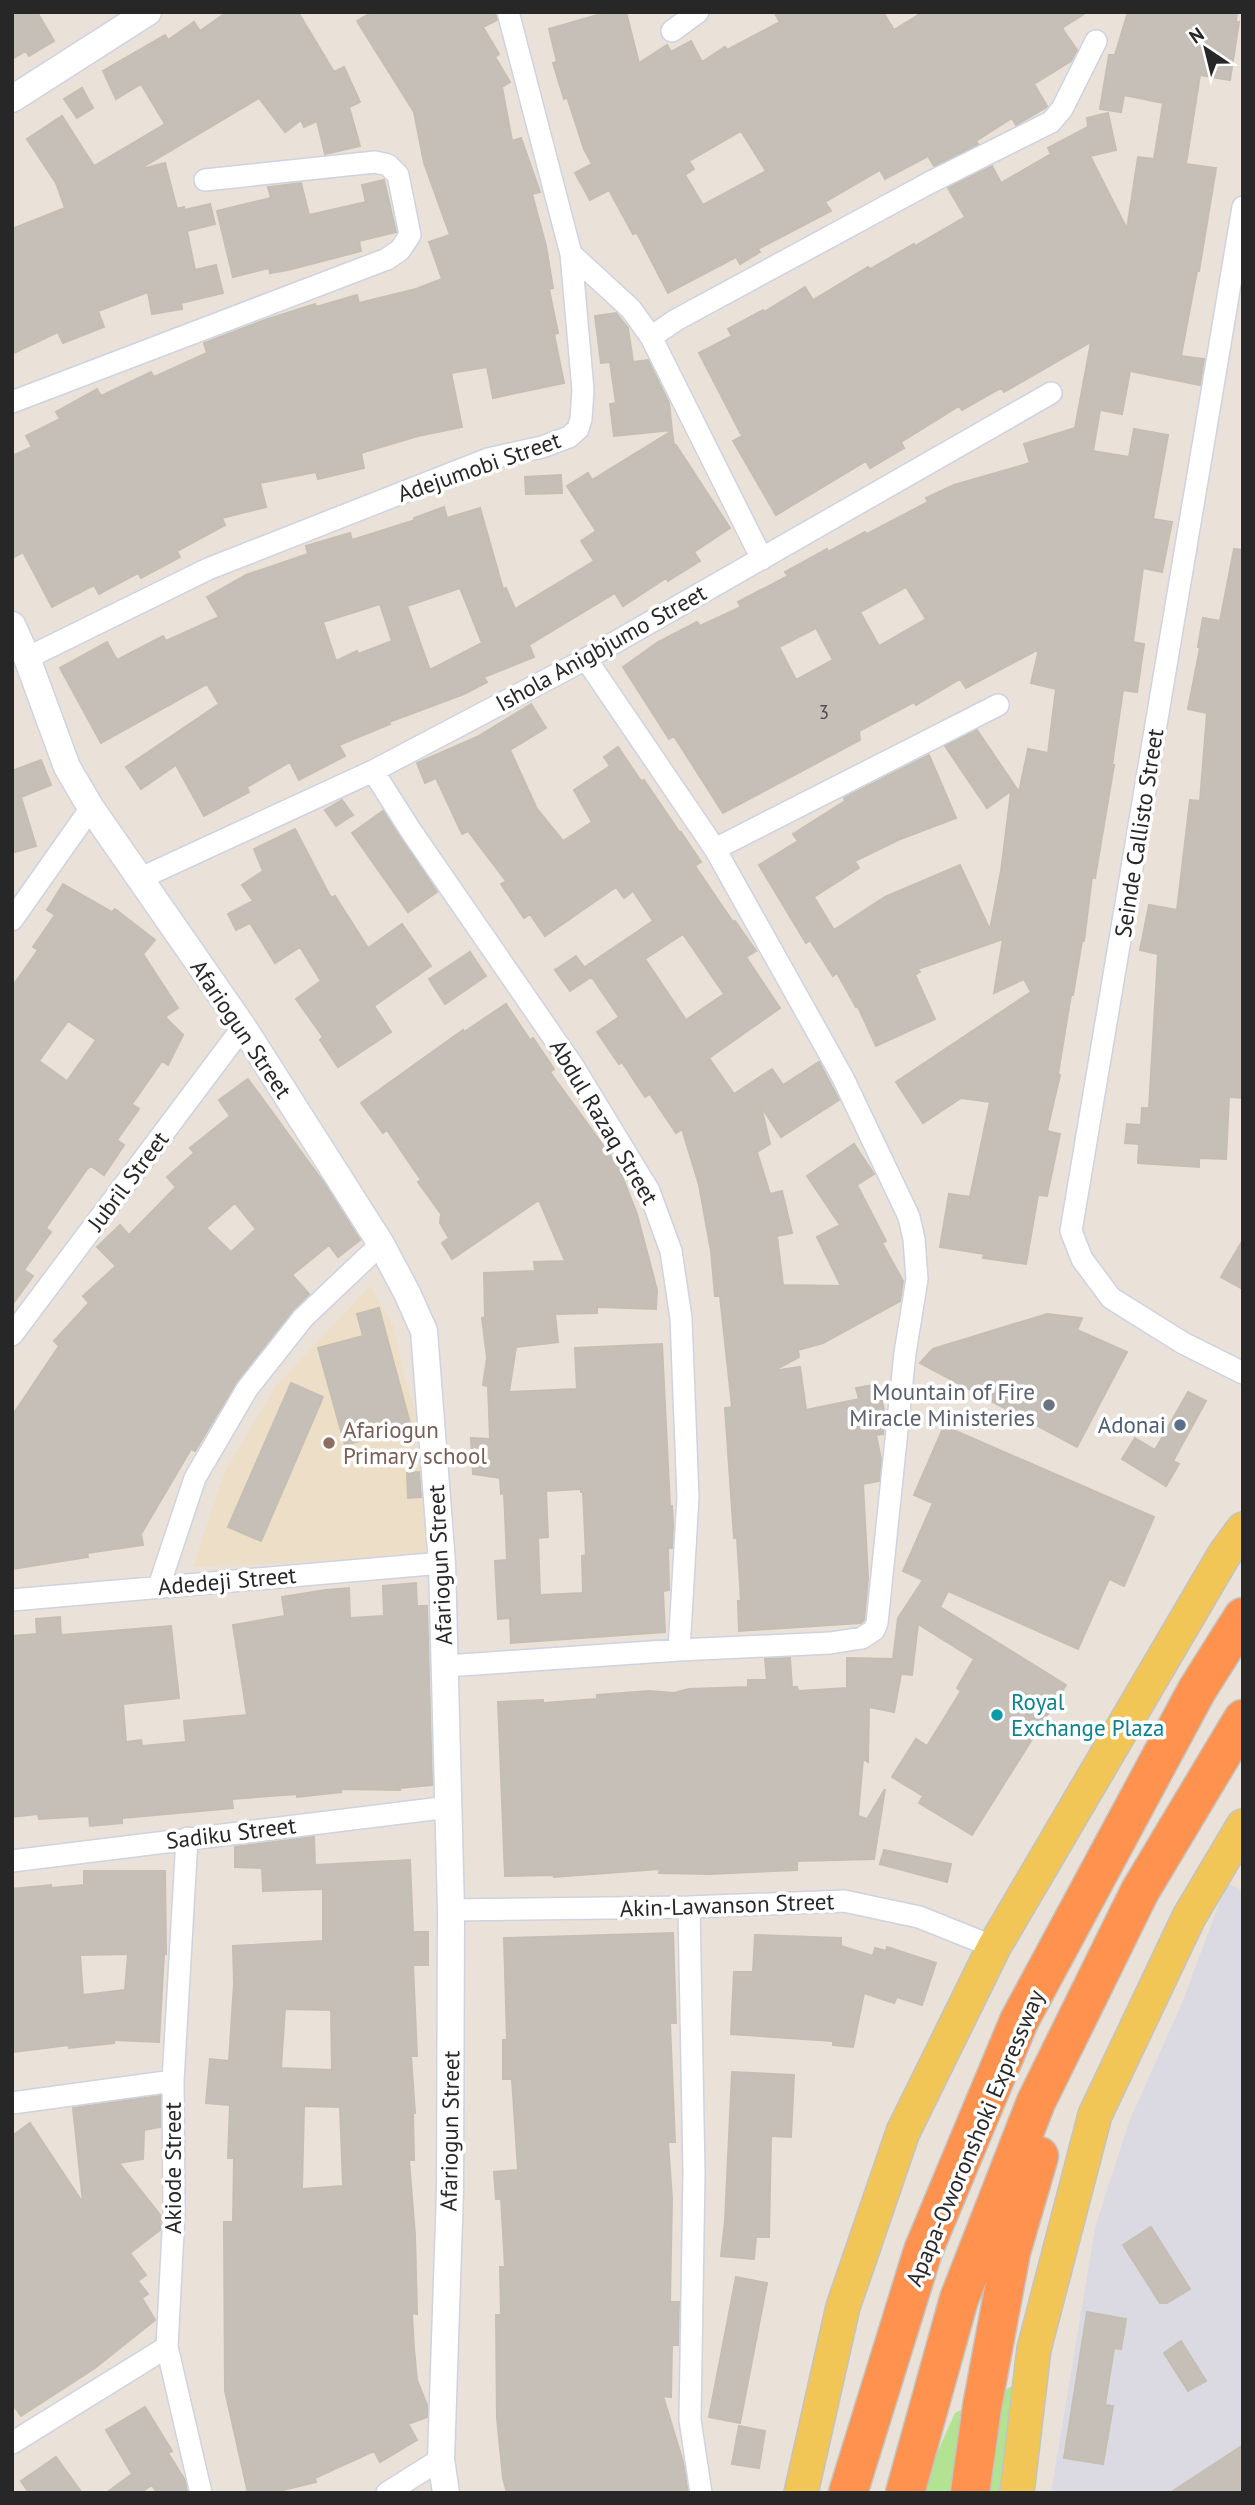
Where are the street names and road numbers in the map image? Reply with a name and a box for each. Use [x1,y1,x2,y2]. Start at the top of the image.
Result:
street label: Adejumobi Street [393,425,564,508]
street label: Ishola Anigbjumo Street [490,578,711,718]
street label: Seinde Callisto Street [1108,726,1169,939]
street label: Afariogun Street [184,954,298,1104]
street label: Abdul Razaq Street [544,1034,665,1210]
street label: Jubril Street [80,1125,175,1237]
street label: Afariogun Street [421,1484,458,1646]
street label: Adedeji Street [157,1560,298,1601]
street label: Sadiku Street [164,1810,298,1855]
street label: Akin-Lawanson Street [619,1886,835,1923]
street label: Apapa-Oworonshoki Expressway [899,1985,1050,2290]
street label: Afariogun Street [434,2050,465,2212]
street label: Akiode Street [158,2102,187,2234]

